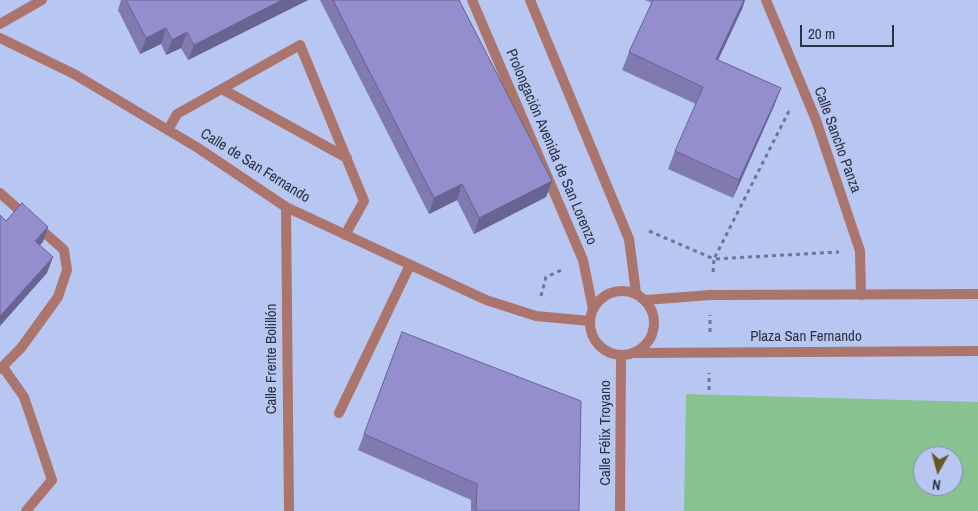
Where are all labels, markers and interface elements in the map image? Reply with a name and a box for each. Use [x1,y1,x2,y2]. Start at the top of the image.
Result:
scale bar [803,15,897,47]
text: 20 m [808,23,835,44]
street label: Prolongación Avenida de San Lorenzo [501,46,601,248]
street label: Calle Sancho Panza [809,85,865,195]
street label: Calle de San Fernando [197,125,313,207]
street label: Calle Frente Bolillón [263,304,281,414]
street label: Plaza San Fernando [750,328,862,346]
street label: Calle Félix Troyano [597,380,615,486]
north arrow [913,446,963,496]
text: N [931,475,942,494]

